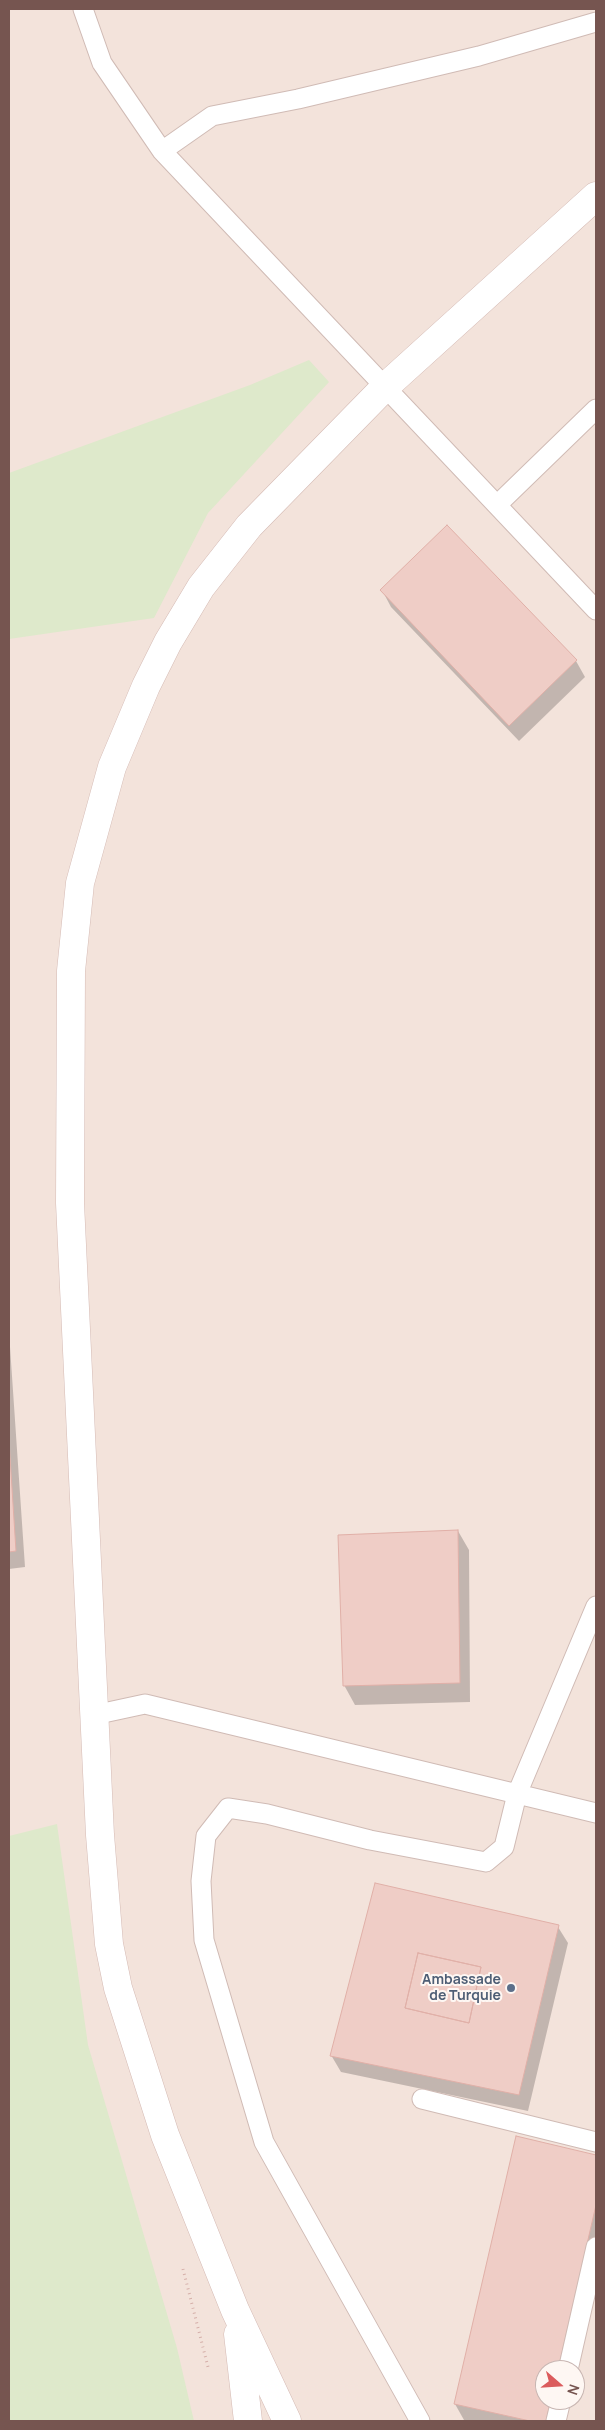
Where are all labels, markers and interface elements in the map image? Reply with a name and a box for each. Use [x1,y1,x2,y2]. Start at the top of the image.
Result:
place label: Ambassade de Turquie [422,1972,501,2004]
marker: Ambassade de Turquie [505,1982,517,1994]
north arrow [535,2360,585,2410]
text: N [563,2382,584,2398]

